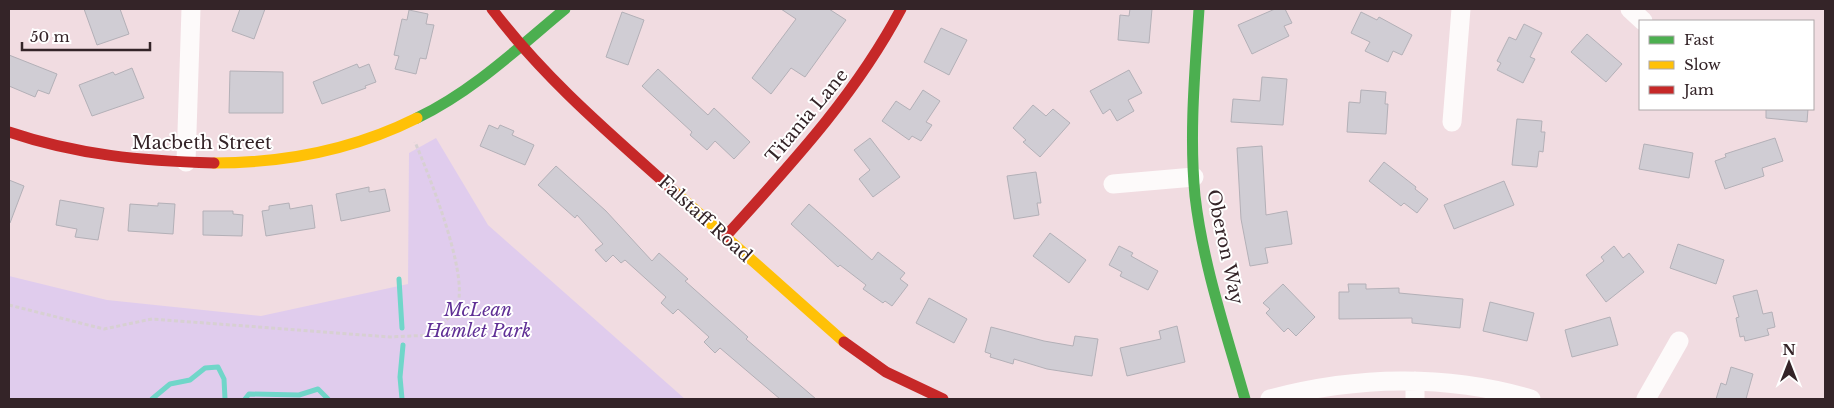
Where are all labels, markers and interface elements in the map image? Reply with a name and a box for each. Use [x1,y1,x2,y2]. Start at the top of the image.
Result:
scale bar [22,20,150,52]
legend [1639,20,1814,110]
text: 50 m [30,27,70,46]
text: Fast [1684,30,1715,49]
text: Slow [1684,55,1721,74]
street label: Titania Lane [761,64,853,168]
text: Jam [1682,80,1714,99]
street label: Macbeth Street [132,132,272,154]
street label: Falstaff Road [654,171,756,267]
street label: Oberon Way [1202,188,1248,307]
park label: McLean Hamlet Park [424,299,531,342]
north arrow [1764,338,1814,388]
text: N [1782,341,1796,359]

